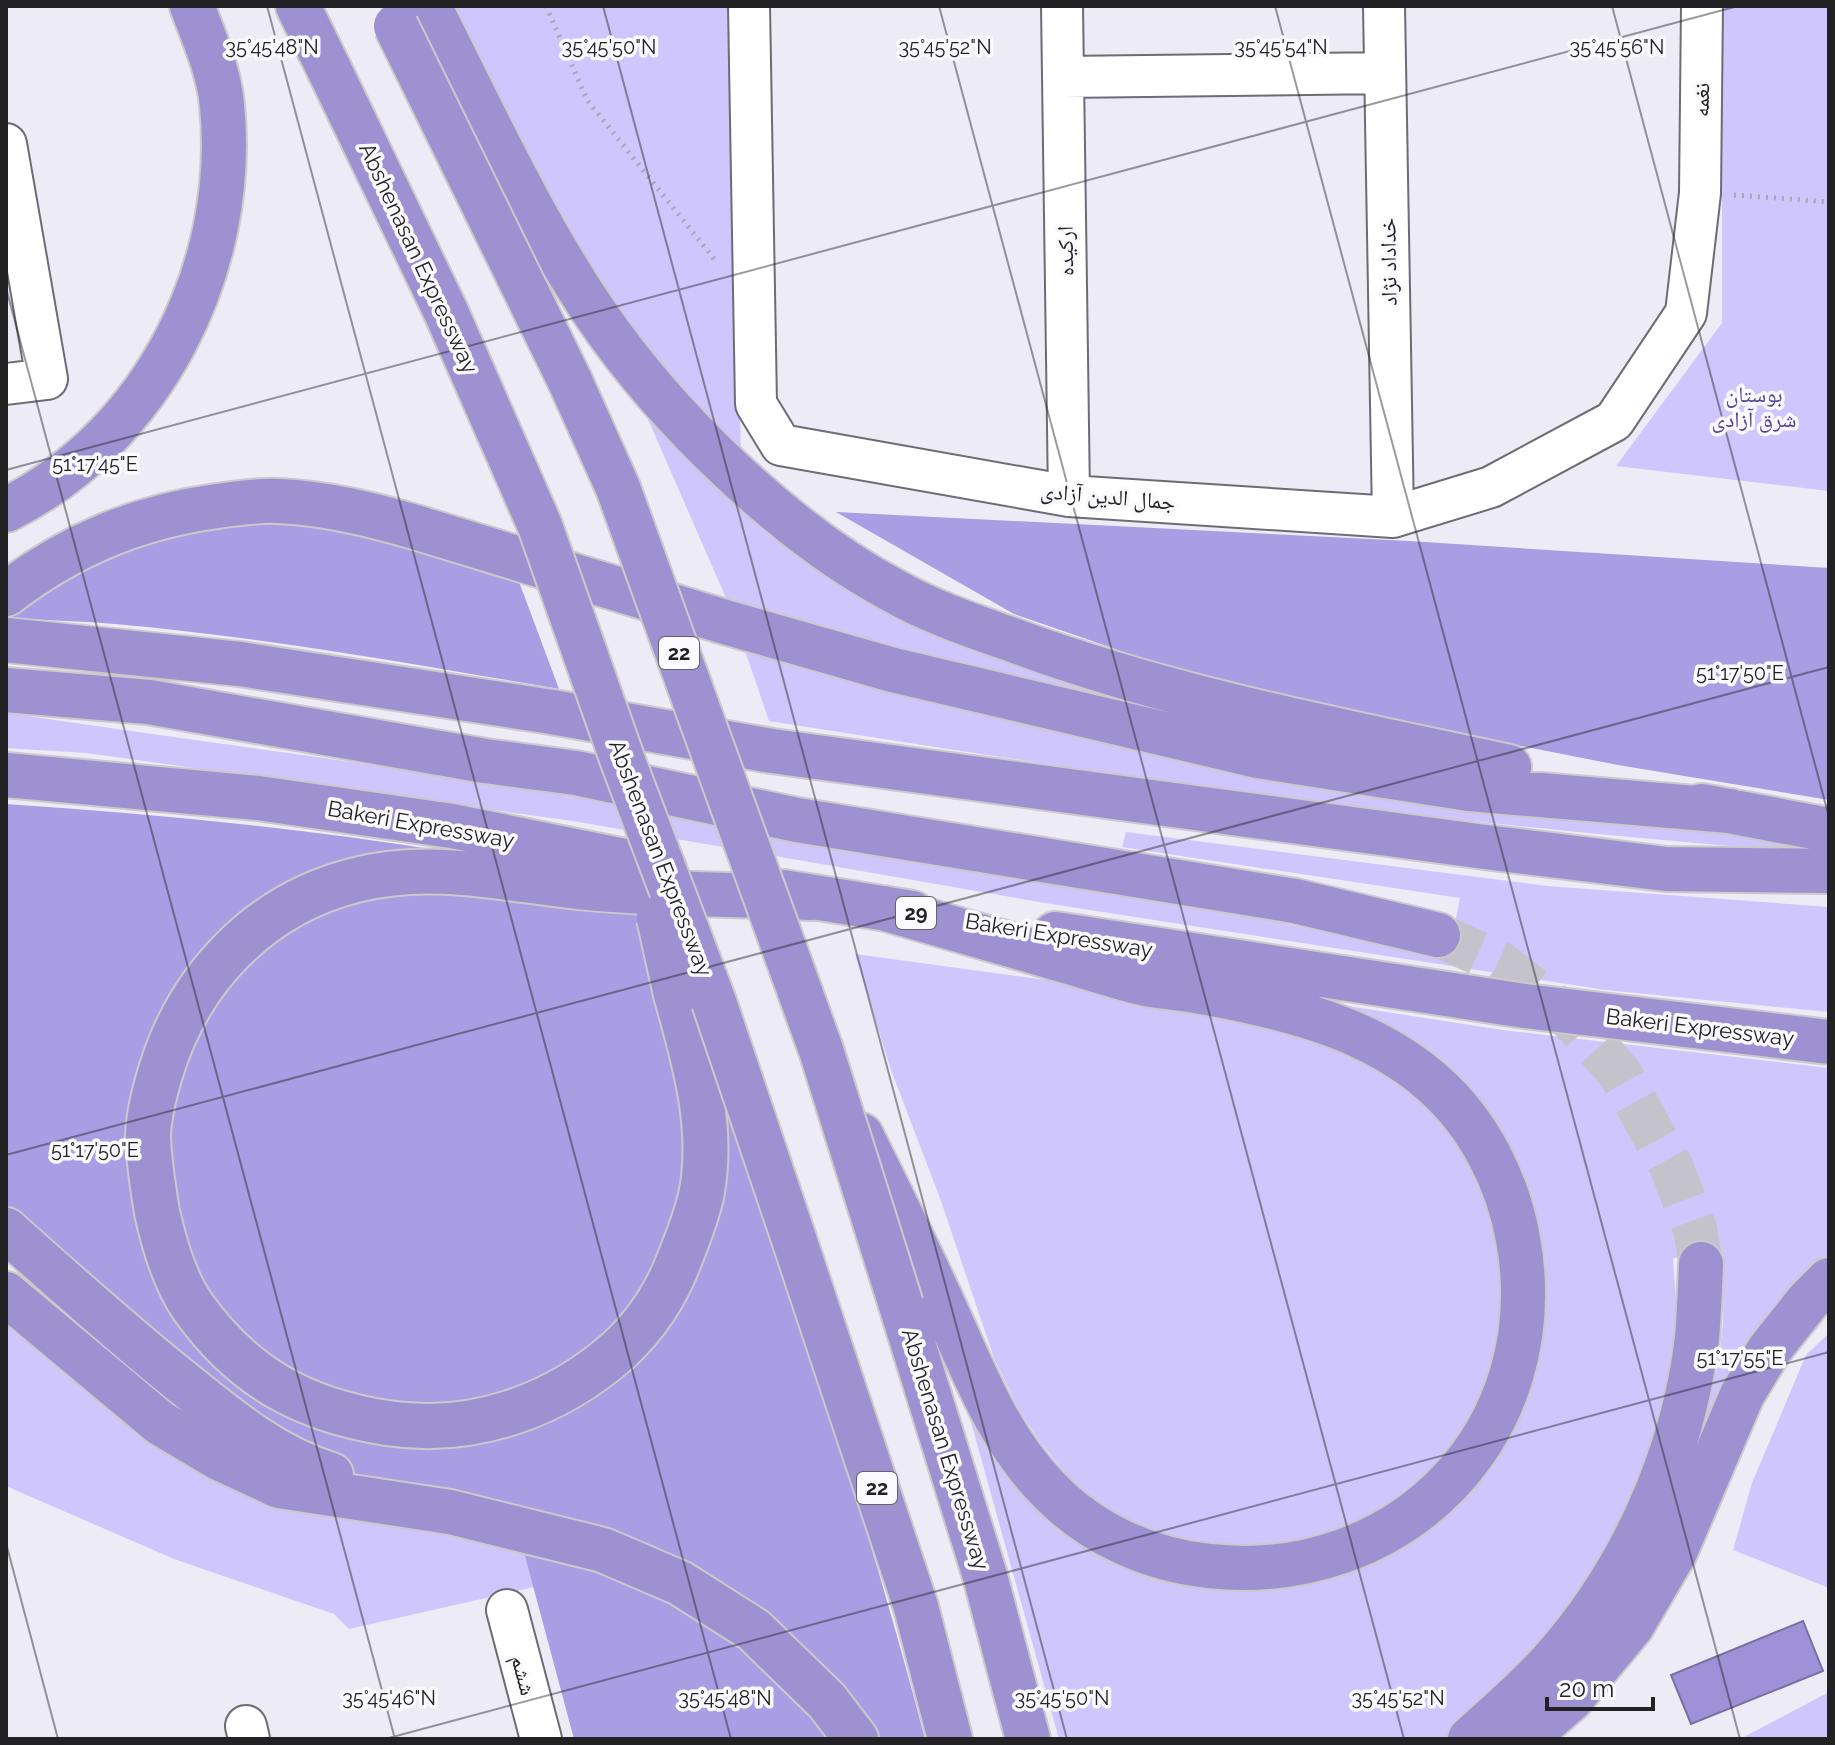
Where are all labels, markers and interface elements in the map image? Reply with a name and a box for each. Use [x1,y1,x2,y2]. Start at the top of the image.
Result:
text: 35°45'48"N [225,35,319,59]
text: 35°45'50"N [562,35,656,59]
text: 35°45'52"N [898,35,992,59]
text: 35°45'54"N [1234,35,1328,59]
text: 35°45'56"N [1570,35,1664,59]
street label: نغمه [1688,83,1714,117]
street label: Abshenasan Expressway [354,139,484,377]
street label: خداداد نژاد [1374,218,1402,306]
street label: ارکیده [1052,226,1078,276]
park label: بوستان شرق آزادی [1712,381,1796,433]
text: 51°17'45"E [52,452,138,476]
street label: جمال الدین آزادی [1039,477,1177,516]
road number: 22 [659,637,699,669]
text: 51°17'50"E [1696,661,1784,685]
street label: Abshenasan Expressway [604,736,718,980]
street label: Bakeri Expressway [326,795,517,853]
road number: 29 [896,897,936,929]
street label: Bakeri Expressway [963,907,1155,963]
street label: Bakeri Expressway [1604,1003,1796,1051]
text: 51°17'50"E [51,1138,139,1162]
street label: Abshenasan Expressway [897,1325,995,1573]
text: 51°17'55"E [1697,1346,1783,1370]
road number: 22 [857,1472,897,1504]
street label: ششم [504,1652,542,1699]
scale bar [1547,1661,1653,1711]
text: 20 m [1559,1674,1614,1703]
text: 35°45'46"N [342,1686,436,1710]
text: 35°45'48"N [678,1686,772,1710]
text: 35°45'50"N [1015,1686,1109,1710]
text: 35°45'52"N [1351,1686,1445,1710]

